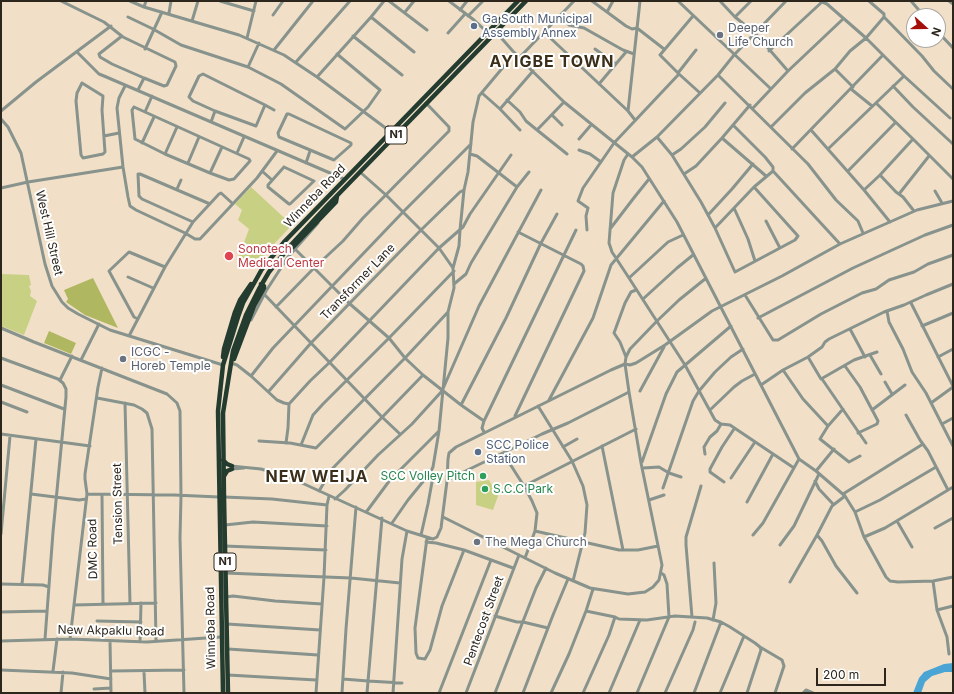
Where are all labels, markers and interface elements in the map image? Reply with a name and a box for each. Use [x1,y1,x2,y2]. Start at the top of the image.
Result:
north arrow [906,8,946,48]
place label: Ga South Municipal Assembly Annex [482,12,592,40]
marker: Ga South Municipal Assembly Annex [469,21,479,31]
place label: Deeper Life Church [728,21,793,49]
text: N [928,26,944,38]
marker: Deeper Life Church [715,30,725,40]
district label: AYIGBE TOWN [490,52,614,72]
road number: N1 [385,126,407,144]
street label: Winneba Road [281,161,349,231]
street label: West Hill Street [32,189,66,277]
street label: Transformer Lane [318,241,398,323]
place label: Sonotech Medical Center [238,242,324,270]
marker: Sonotech Medical Center [223,250,235,262]
place label: ICGC - Horeb Temple [131,345,211,373]
marker: ICGC - Horeb Temple [118,354,128,364]
place label: SCC Police Station [486,438,549,466]
marker: SCC Police Station [473,447,483,457]
street label: Tension Street [110,463,126,545]
district label: NEW WEIJA [265,467,369,487]
place label: SCC Volley Pitch [381,469,475,483]
marker: SCC Volley Pitch [478,471,488,481]
place label: S.C.C Park [493,482,553,496]
marker: S.C.C Park [480,484,490,494]
street label: DMC Road [85,519,101,579]
place label: The Mega Church [485,535,587,549]
marker: The Mega Church [472,537,482,547]
road number: N1 [214,553,236,571]
street label: Pentecost Street [461,574,507,668]
street label: Winneba Road [203,587,219,669]
street label: New Akpaklu Road [57,623,165,639]
scale bar [818,660,888,686]
text: 200 m [823,667,859,682]

